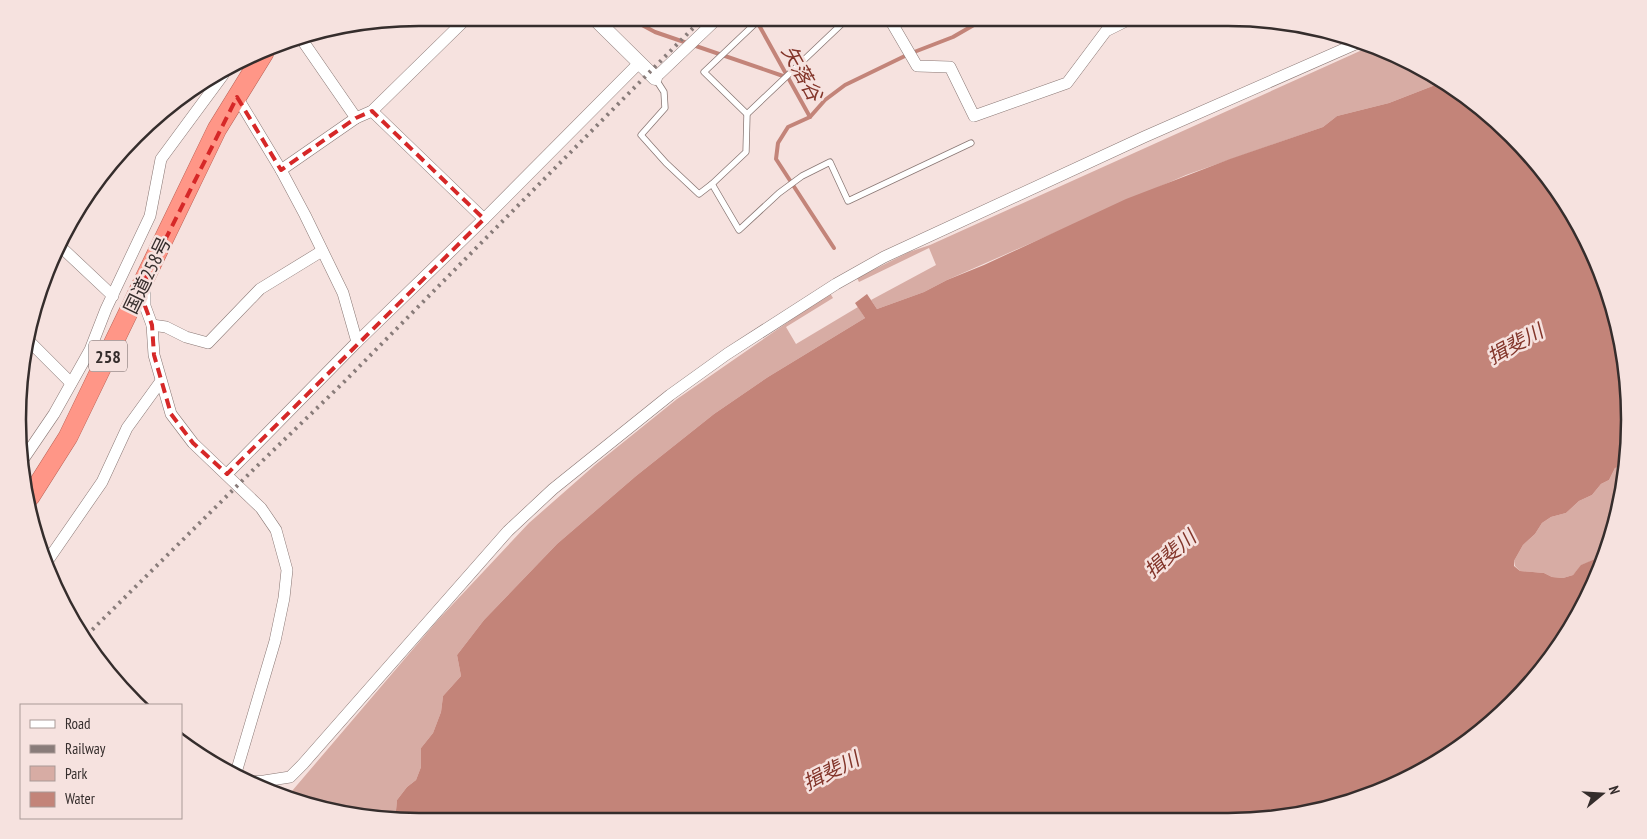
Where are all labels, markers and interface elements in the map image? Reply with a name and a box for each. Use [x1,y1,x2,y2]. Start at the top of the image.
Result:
water label: 矢落谷 [776,40,829,107]
street label: 国道258号 [118,233,176,317]
water label: 揖斐川 [1482,317,1549,370]
road number: 258 [89,341,127,372]
water label: 揖斐川 [1139,523,1203,583]
legend [20,704,182,819]
text: Road [65,714,91,733]
text: Railway [65,739,106,758]
water label: 揖斐川 [798,745,865,796]
text: Park [65,764,87,783]
north arrow [1577,769,1627,819]
text: N [1605,784,1624,796]
text: Water [65,789,96,808]

